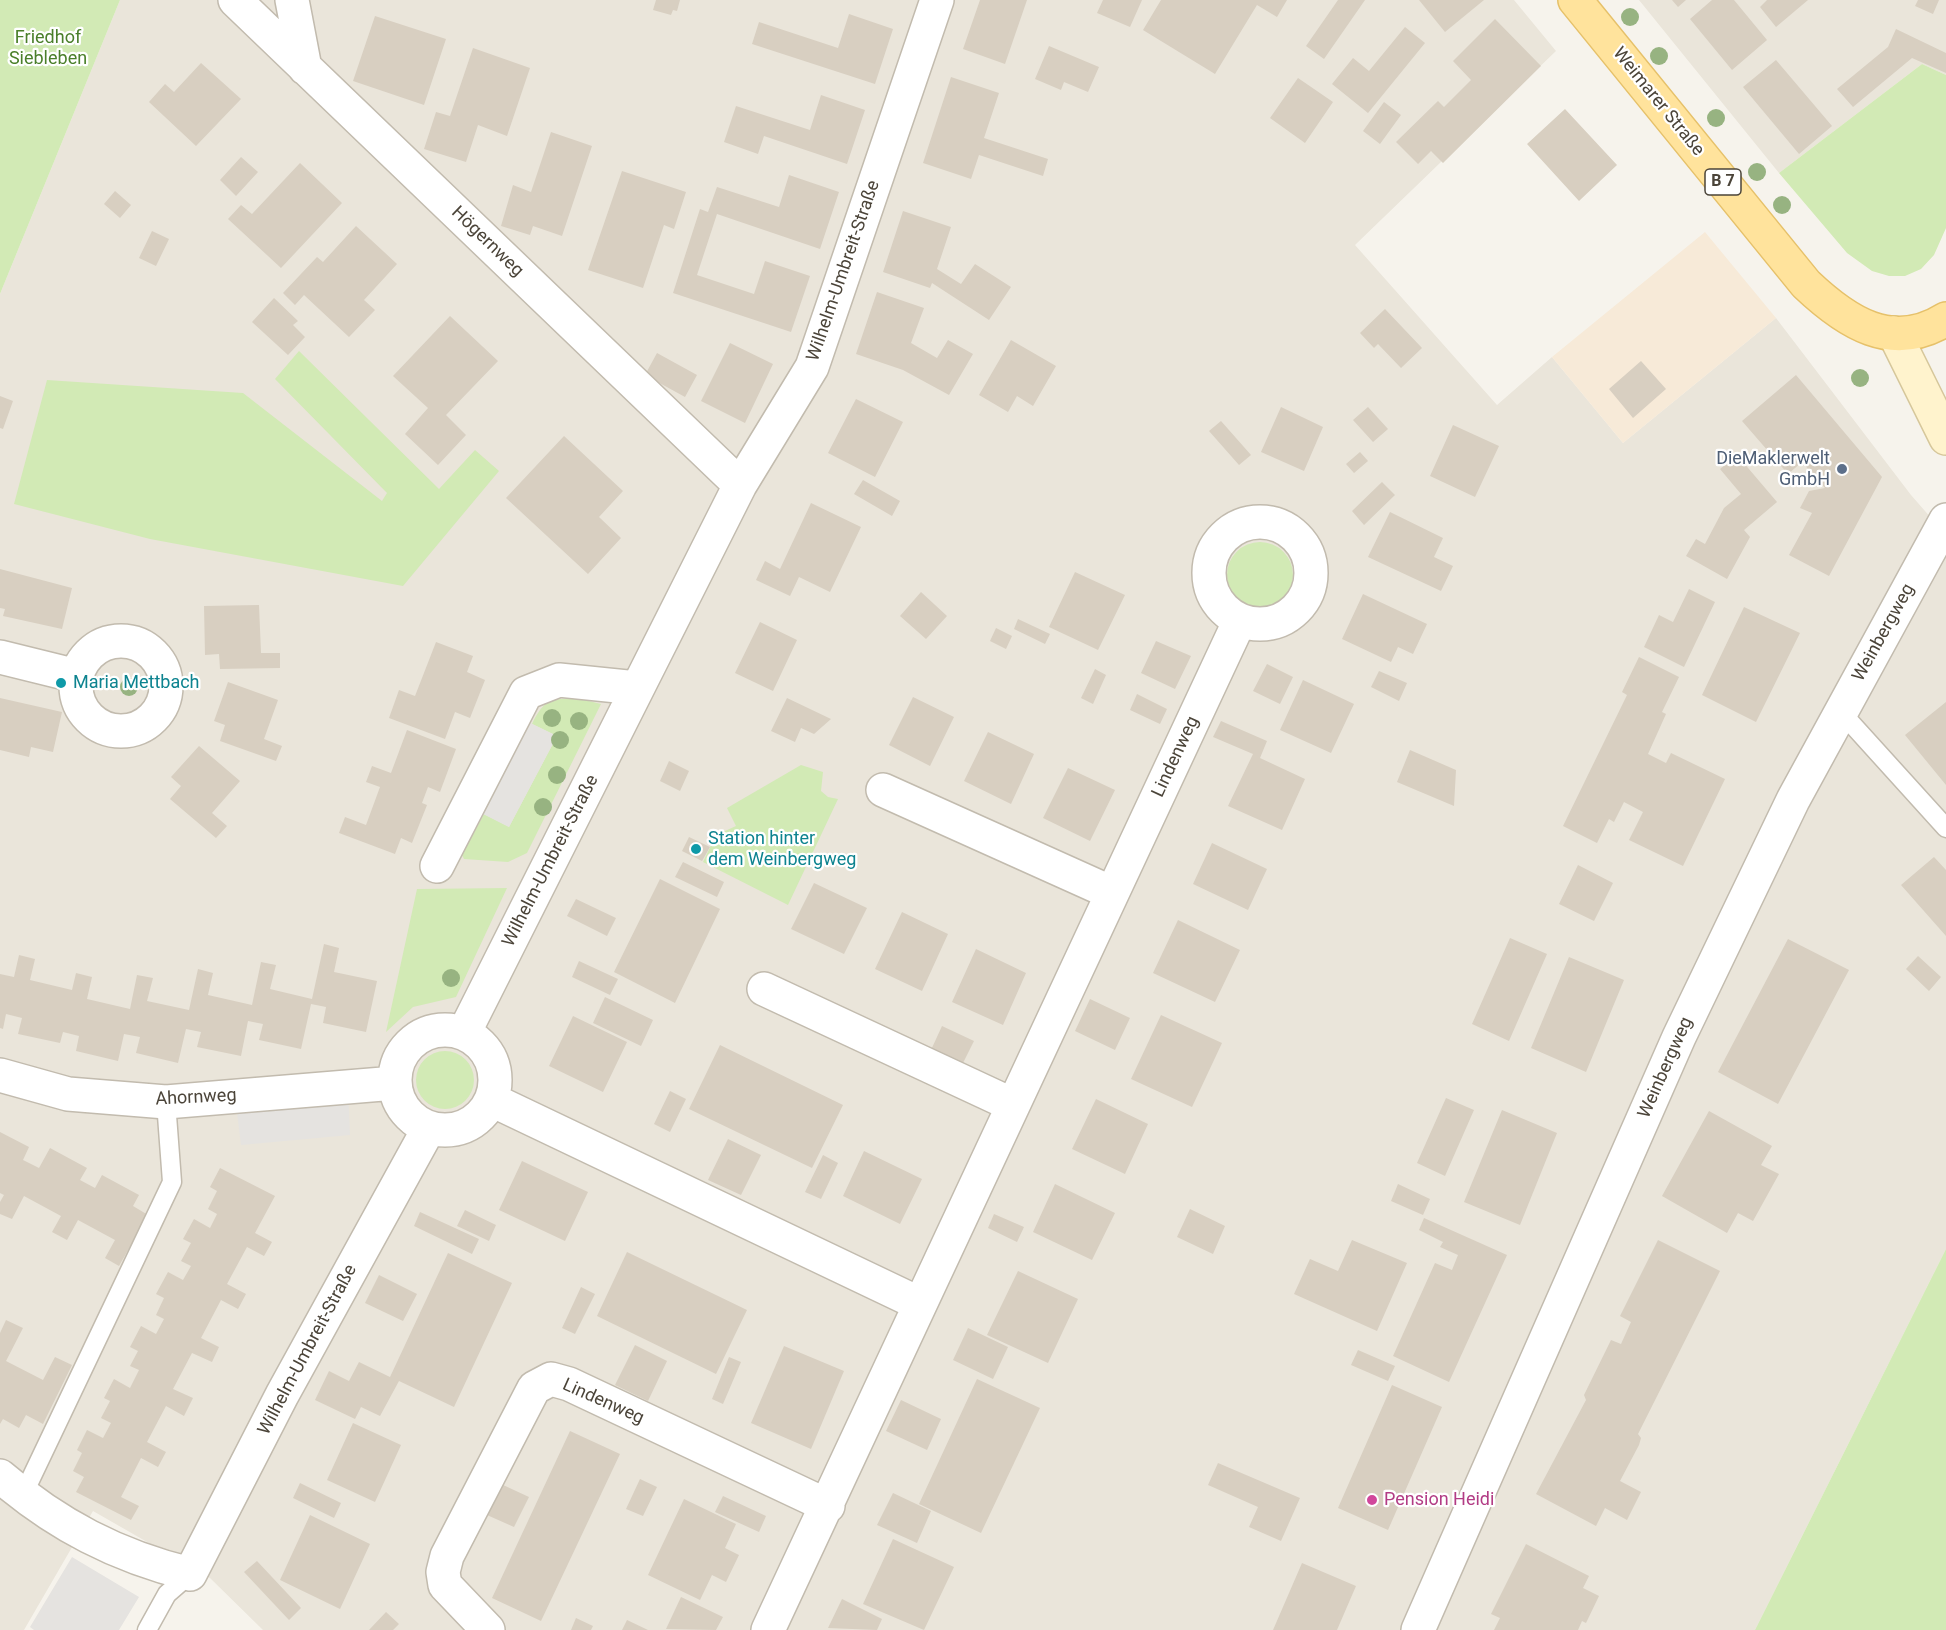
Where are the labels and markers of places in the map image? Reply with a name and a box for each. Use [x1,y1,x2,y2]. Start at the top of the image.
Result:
place label: DieMaklerwelt GmbH [1716,448,1830,490]
marker: DieMaklerwelt GmbH [1835,462,1849,476]
place label: Maria Mettbach [73,672,200,694]
marker: Maria Mettbach [54,676,68,690]
place label: Station hinter dem Weinbergweg [708,828,856,870]
marker: Station hinter dem Weinbergweg [689,842,703,856]
place label: Pension Heidi [1384,1489,1494,1511]
marker: Pension Heidi [1365,1493,1379,1507]

